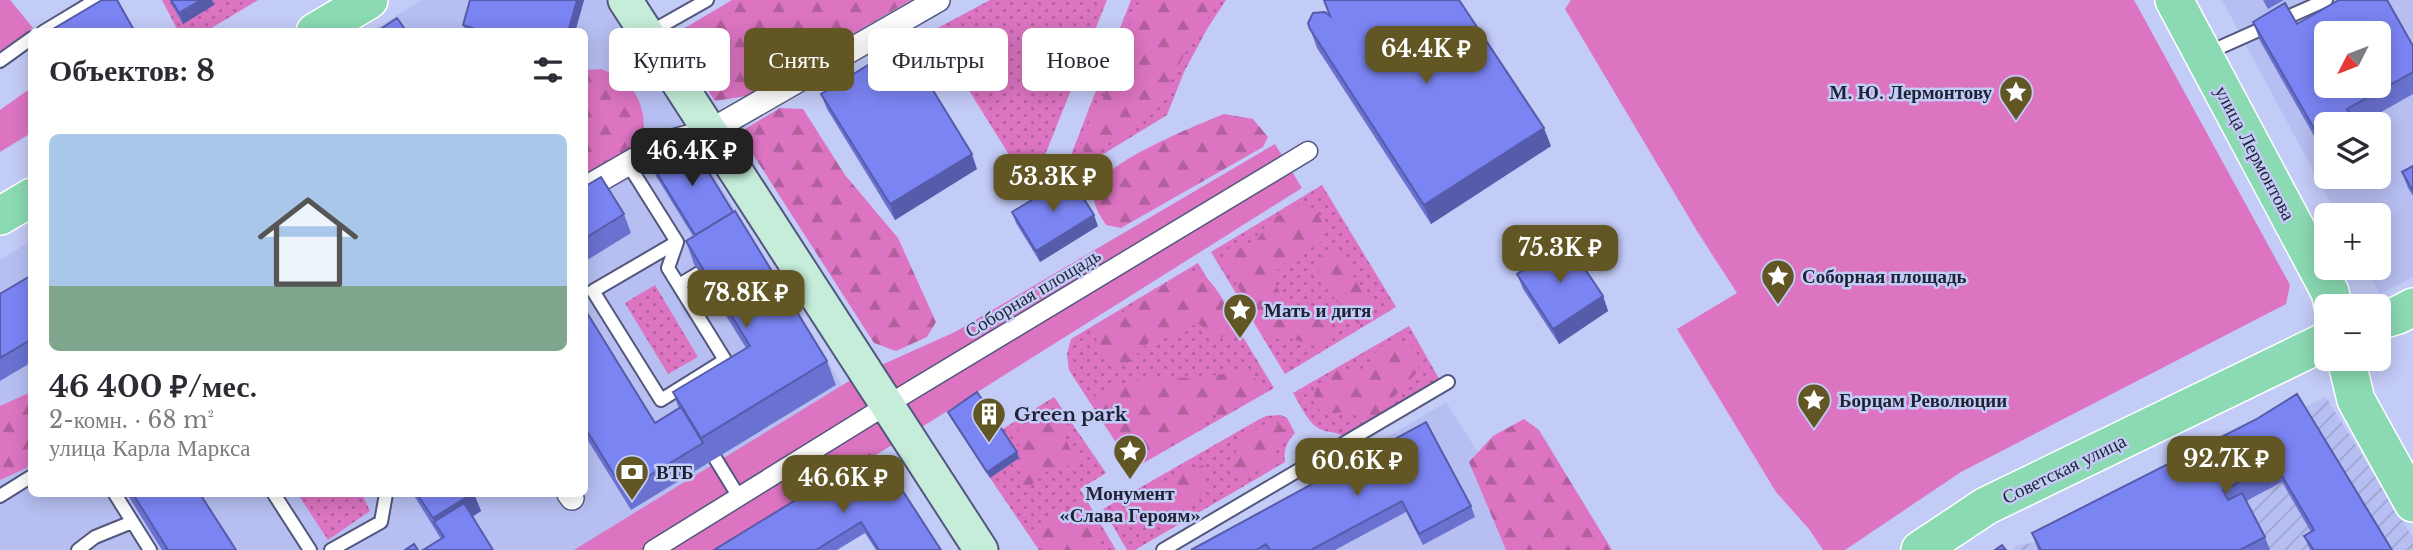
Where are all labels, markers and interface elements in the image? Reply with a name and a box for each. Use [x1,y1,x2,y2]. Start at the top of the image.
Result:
north arrow [2314,21,2390,98]
map controls [2314,21,2391,371]
pin: 64.4K ₽ [1361,27,1491,86]
chip: Купить [609,28,730,91]
chip: Снять [744,28,854,91]
chip: Фильтры [868,28,1008,91]
chip: Новое [1022,28,1134,91]
text: 64.4K ₽ [1381,35,1471,63]
icon: filters [529,51,567,89]
text: Объектов: 8 [49,52,215,89]
place icon: М. Ю. Лермонтову [1997,73,2035,122]
place label: М. Ю. Лермонтову [1830,81,1992,104]
street label: улица Лермонтова [2210,82,2300,225]
button: layers [2314,112,2391,189]
pin: 46.4K ₽ [627,128,757,188]
text: 46.4K ₽ [647,137,737,165]
pin: 53.3K ₽ [988,154,1118,214]
text: 53.3K ₽ [1010,163,1096,191]
icon: home [245,179,371,305]
button: + [2314,203,2391,280]
pin: 75.3K ₽ [1495,226,1625,285]
text: 75.3K ₽ [1518,234,1602,262]
street label: Соборная площадь [961,243,1105,343]
place icon: Соборная площадь [1759,257,1797,306]
place label: Соборная площадь [1802,265,1967,288]
pin: 78.8K ₽ [681,270,811,330]
text: 78.8K ₽ [704,279,788,307]
place icon: Мать и дитя [1221,291,1259,340]
button: − [2314,294,2391,371]
place label: Мать и дитя [1264,299,1371,322]
text: 46 400 ₽/мес. [49,368,257,405]
place icon: Борцам Революции [1795,381,1833,430]
place label: Борцам Революции [1839,389,2007,412]
building icon: Green park [970,395,1008,444]
place label: Green park [1014,403,1128,426]
text: 2-комн. · 68 m² [49,406,214,434]
street label: Советская улица [1998,429,2130,509]
place icon: Монумент «Слава Героям» [1111,432,1149,481]
text: улица Карла Маркса [49,434,251,462]
pin: 92.7K ₽ [2161,436,2291,496]
pin: 60.6K ₽ [1292,438,1422,498]
text: 92.7K ₽ [2183,445,2269,473]
text: 60.6K ₽ [1311,447,1403,475]
bank icon: ВТБ [613,453,651,502]
pin: 46.6K ₽ [778,456,908,515]
place label: ВТБ [656,461,694,484]
text: 46.6K ₽ [798,464,888,492]
place label: Монумент «Слава Героям» [1059,482,1201,527]

